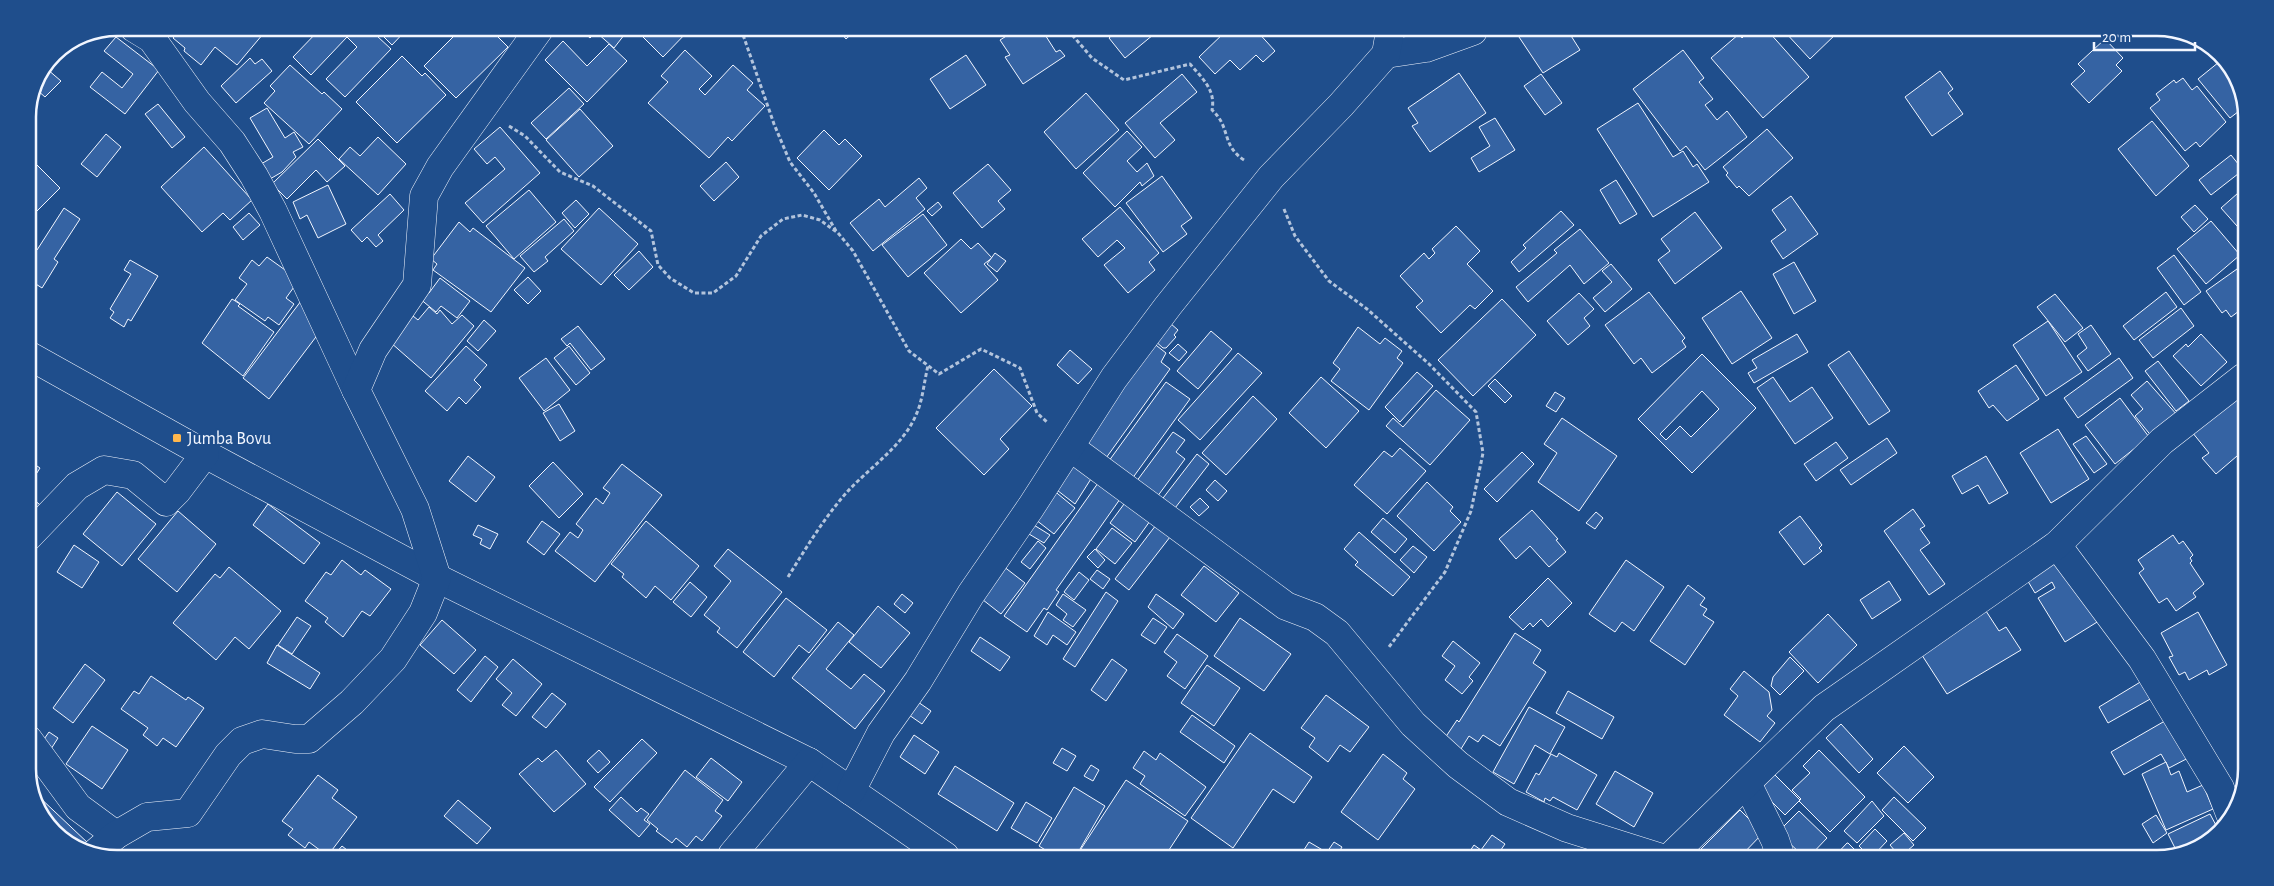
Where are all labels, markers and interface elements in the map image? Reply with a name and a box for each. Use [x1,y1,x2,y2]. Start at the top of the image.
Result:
scale bar [2094,20,2195,52]
text: 20 m [2102,30,2131,45]
place label: Jumba Bovu [187,430,271,448]
marker: Jumba Bovu [171,432,183,444]

